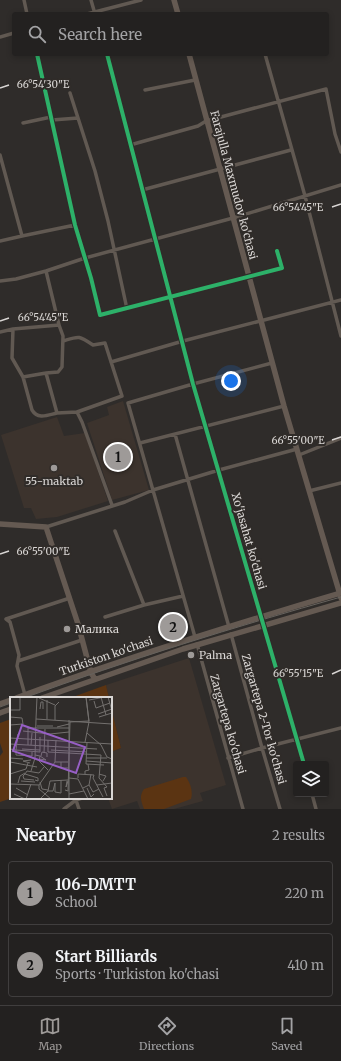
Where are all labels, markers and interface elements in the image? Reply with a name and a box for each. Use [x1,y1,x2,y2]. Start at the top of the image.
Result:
search box [12,12,329,56]
icon: search [26,23,48,45]
text: Search here [58,25,142,44]
text: 66°54'30"E [17,78,70,91]
street label: Farajulla Maxmudov ko'chasi [207,109,261,261]
text: 66°54'45"E [273,201,324,214]
text: 66°54'45"E [18,311,69,324]
your location [221,371,241,391]
text: 66°55'00"E [271,434,325,447]
pin: 1 [105,442,131,472]
marker: 55-maktab [49,463,59,473]
place label: 55-maktab [25,474,83,488]
street label: Xo'jasahat ko'chasi [229,491,270,591]
text: 66°55'00"E [16,545,70,558]
pin: 2 [160,612,186,642]
place label: Малика [75,622,119,636]
marker: Малика [62,624,72,634]
street label: Turkiston ko'chasi [57,633,155,679]
place label: Palma [199,648,232,662]
marker: Palma [186,650,196,660]
street label: Zargartepa 2-Tor ko'chasi [239,652,289,786]
text: 66°55'15"E [273,667,324,680]
street label: Zargartepa ko'chasi [207,672,249,776]
inset map [10,697,112,799]
map controls [293,761,329,797]
button: layers [293,761,329,797]
text: Nearby [16,824,76,846]
text: 2 results [272,827,325,844]
text: 106-DMTT [55,875,136,894]
text: 1 [27,885,33,902]
text: 220 m [285,885,324,902]
text: School [55,894,97,911]
text: Start Billiards [55,947,157,966]
text: 2 [26,957,34,974]
text: 410 m [287,957,324,974]
text: Sports · Turkiston ko'chasi [55,966,219,983]
tab: Map [39,1015,62,1053]
tab: Directions [139,1015,194,1053]
tab: Saved [271,1015,302,1053]

